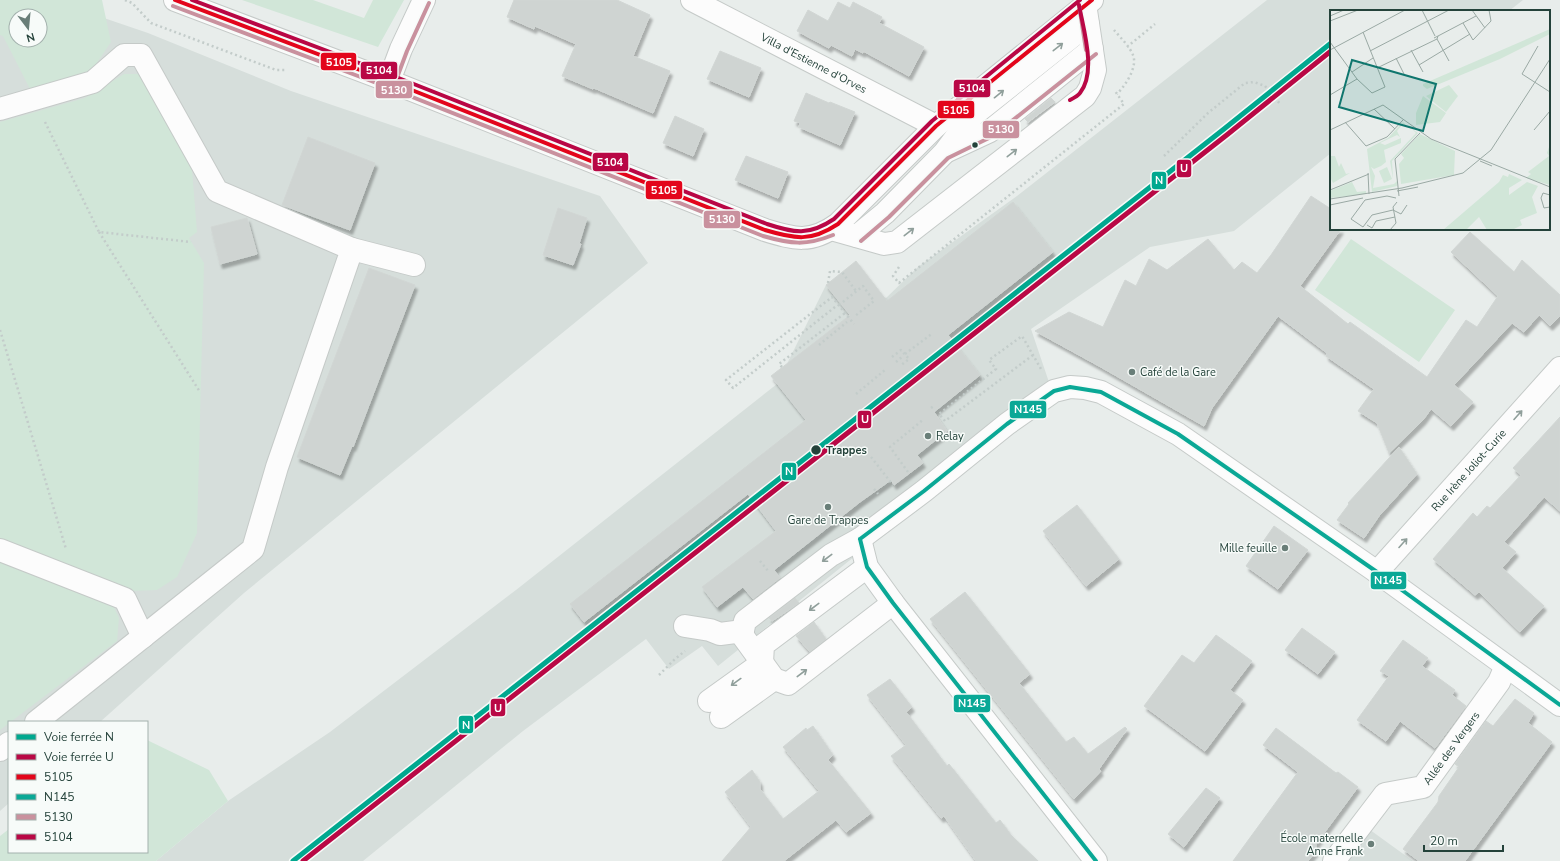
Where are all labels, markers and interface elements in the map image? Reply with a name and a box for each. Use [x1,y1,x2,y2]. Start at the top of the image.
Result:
north arrow [8,8,48,48]
inset map [1330,10,1550,230]
text: N [25,29,37,45]
street label: Villa d'Estienne d'Orves [757,29,869,97]
one-way arrow [1053,43,1064,51]
line badge: 5105 [320,52,357,71]
text: 5105 [326,55,353,70]
line badge: 5104 [360,61,398,80]
text: 5104 [366,63,393,78]
line badge: 5104 [953,79,991,98]
line badge: 5130 [375,80,413,99]
text: 5104 [959,81,986,96]
text: 5130 [381,83,408,98]
one-way arrow [994,90,1005,99]
line badge: 5105 [937,100,975,119]
text: 5105 [943,103,970,118]
line badge: 5130 [982,120,1020,139]
text: 5130 [988,122,1015,137]
unlabelled marker [970,140,980,150]
one-way arrow [1007,149,1018,157]
line badge: 5104 [592,152,629,172]
text: 5104 [597,155,624,170]
line badge: U [1176,159,1192,178]
text: U [1180,161,1188,176]
line badge: N [1151,171,1167,190]
text: N [1155,173,1163,188]
line badge: 5105 [645,180,683,200]
text: 5105 [651,183,678,198]
line badge: 5130 [703,210,741,229]
text: 5130 [709,212,736,227]
one-way arrow [904,228,915,237]
place label: Café de la Gare [1140,365,1216,380]
marker: Café de la Gare [1127,367,1137,377]
line badge: N145 [1009,400,1047,419]
text: N145 [1014,402,1042,417]
line badge: U [857,410,872,429]
one-way arrow [1513,410,1522,420]
text: U [861,412,869,427]
street label: Rue Irène Joliot-Curie [1428,426,1510,515]
place label: Relay [936,429,964,444]
marker: Relay [923,431,933,441]
marker: Trappes [809,443,823,457]
place label: Trappes [826,443,867,458]
line badge: N [781,462,797,481]
text: N [785,464,793,479]
marker: Gare de Trappes [823,502,833,512]
place label: Gare de Trappes [788,513,868,528]
one-way arrow [1398,538,1407,548]
place label: Mille feuille [1220,541,1277,556]
marker: Mille feuille [1280,543,1290,553]
one-way arrow [821,554,832,562]
line badge: N145 [1370,571,1407,590]
text: N145 [1374,573,1402,588]
one-way arrow [808,603,819,612]
one-way arrow [797,669,808,677]
one-way arrow [730,678,741,686]
line badge: N145 [953,694,991,713]
text: N145 [958,696,986,711]
line badge: U [490,698,506,717]
text: U [494,701,502,716]
street label: Allée des Vergers [1420,708,1483,788]
line badge: N [458,715,474,734]
text: N [462,718,470,733]
legend [8,721,148,853]
text: Voie ferrée N [43,729,114,745]
text: Voie ferrée U [43,749,114,765]
text: 5105 [44,769,73,785]
text: N145 [44,789,74,805]
text: 5130 [44,809,73,825]
scale bar [1424,827,1503,853]
text: 5104 [44,829,73,845]
place label: École maternelle Anne Frank [1280,830,1363,859]
text: 20 m [1430,833,1458,849]
marker: École maternelle Anne Frank [1366,839,1376,849]

